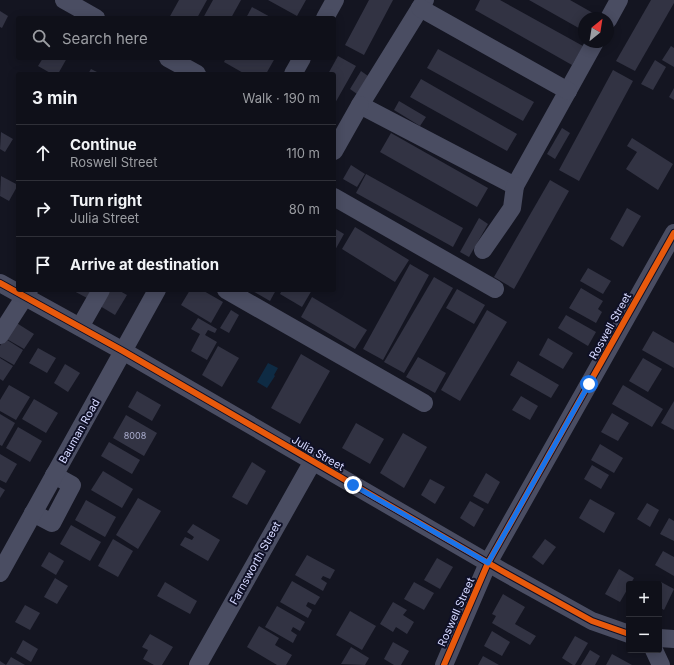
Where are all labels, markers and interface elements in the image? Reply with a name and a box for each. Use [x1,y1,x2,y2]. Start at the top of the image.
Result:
north arrow [578,12,614,48]
search box [16,16,336,60]
icon: search [30,27,52,49]
text: Search here [62,29,148,48]
text: 3 min [32,88,78,108]
text: Walk · 190 m [243,90,320,106]
text: Continue [70,135,137,154]
icon: ahead [32,142,54,164]
text: 110 m [286,145,320,161]
text: Roswell Street [70,154,157,170]
text: Turn right [70,191,142,210]
icon: right [32,198,54,220]
text: 80 m [289,201,320,217]
text: Julia Street [70,210,139,226]
icon: arrive [32,254,54,276]
text: Arrive at destination [70,255,219,274]
street label: Roswell Street [586,290,634,362]
route start [580,375,598,393]
street label: Bauman Road [55,396,103,466]
house number: 8008 [124,430,147,441]
street label: Julia Street [289,432,347,474]
route end [344,476,362,494]
street label: Farnsworth Street [226,519,284,607]
street label: Roswell Street [435,575,478,649]
map controls [626,581,662,653]
button: + [626,581,662,617]
button: − [626,617,662,653]

